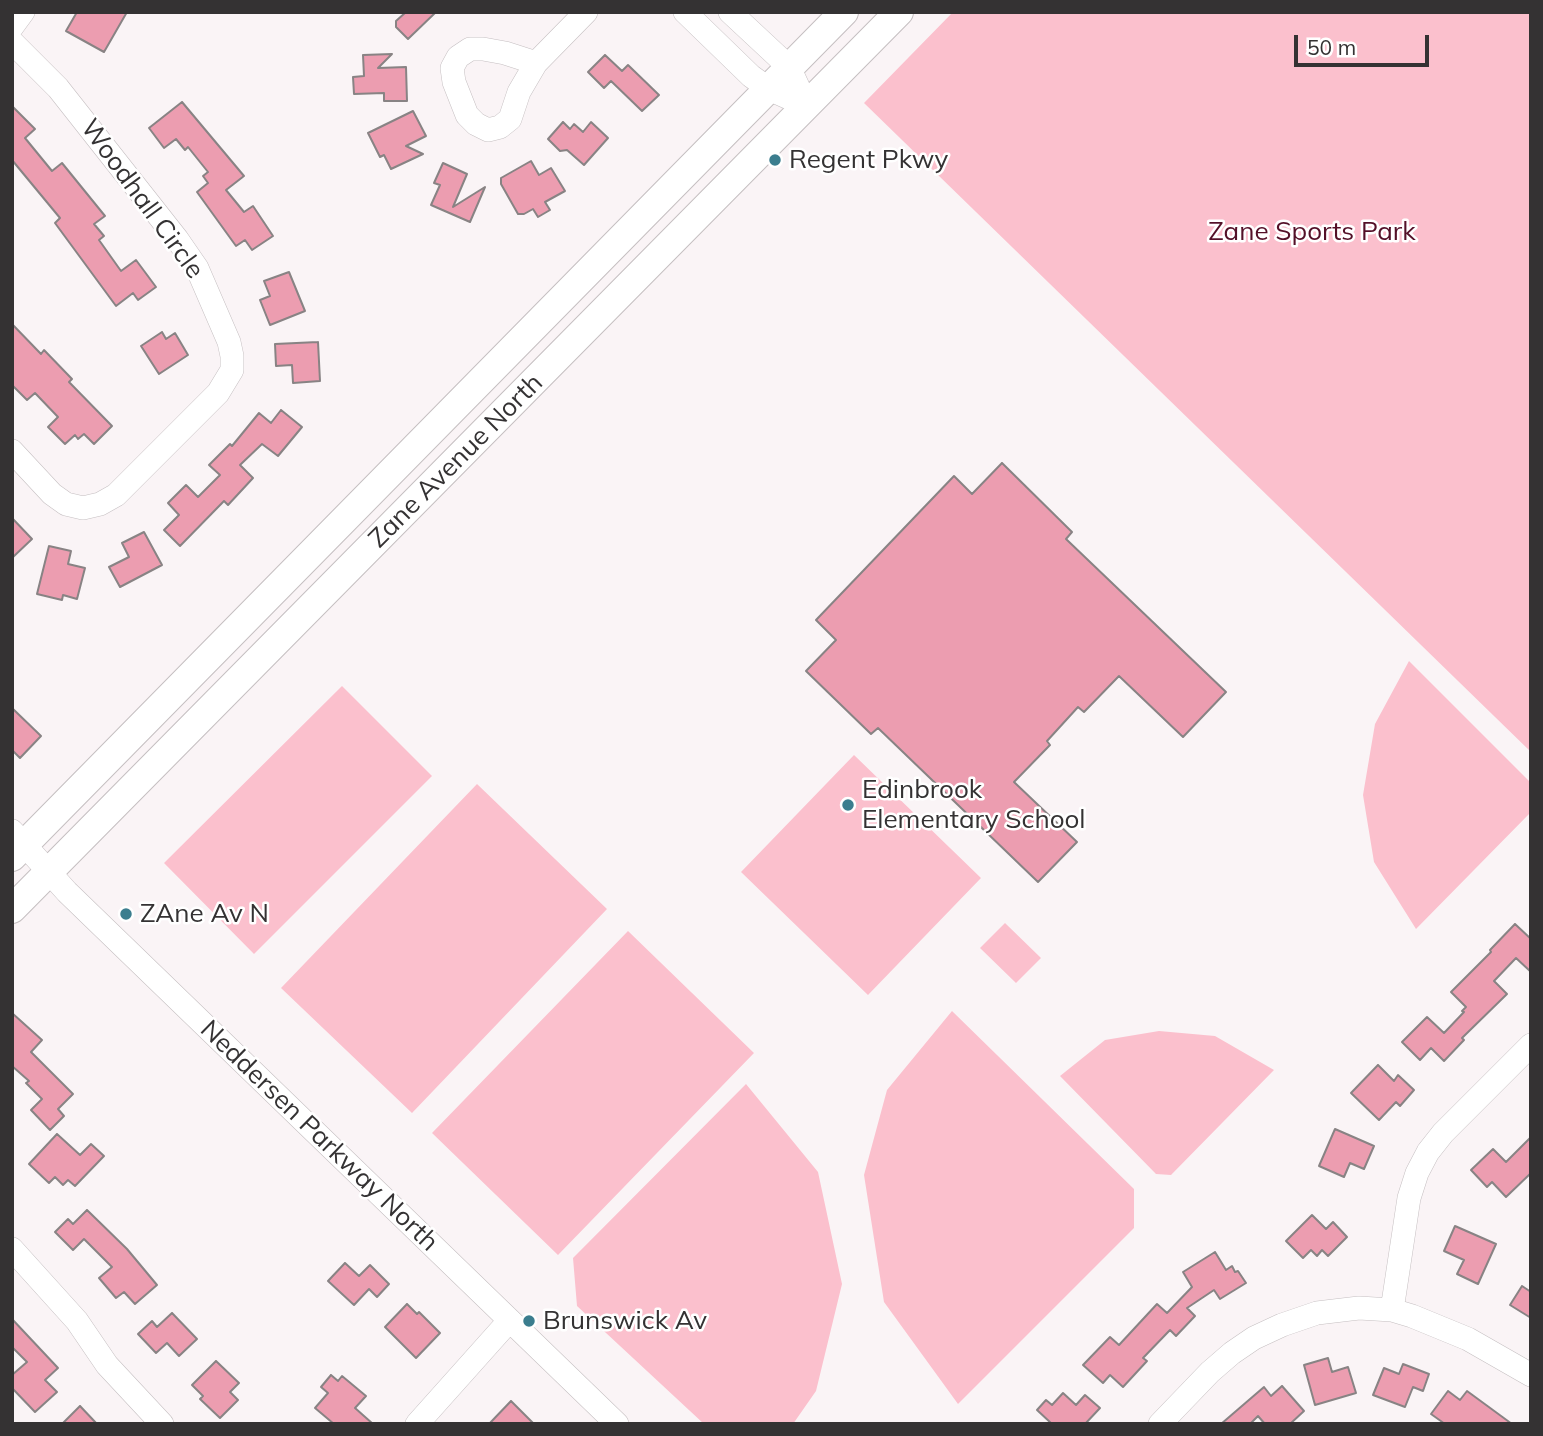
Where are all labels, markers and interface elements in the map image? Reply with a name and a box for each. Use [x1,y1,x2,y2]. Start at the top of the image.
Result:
scale bar [1298,21,1433,65]
text: 50 m [1307,34,1356,60]
street label: Woodhall Circle [74,113,210,285]
place label: Regent Pkwy [789,144,948,176]
marker: Regent Pkwy [767,152,783,168]
park label: Zane Sports Park [1208,216,1416,248]
street label: Zane Avenue North [363,368,549,554]
place label: Edinbrook Elementary School [862,774,1086,836]
marker: Edinbrook Elementary School [840,797,856,813]
place label: ZAne Av N [140,898,269,930]
marker: ZAne Av N [118,906,134,922]
street label: Neddersen Parkway North [194,1014,444,1258]
place label: Brunswick Av [543,1305,707,1337]
marker: Brunswick Av [521,1313,537,1329]

